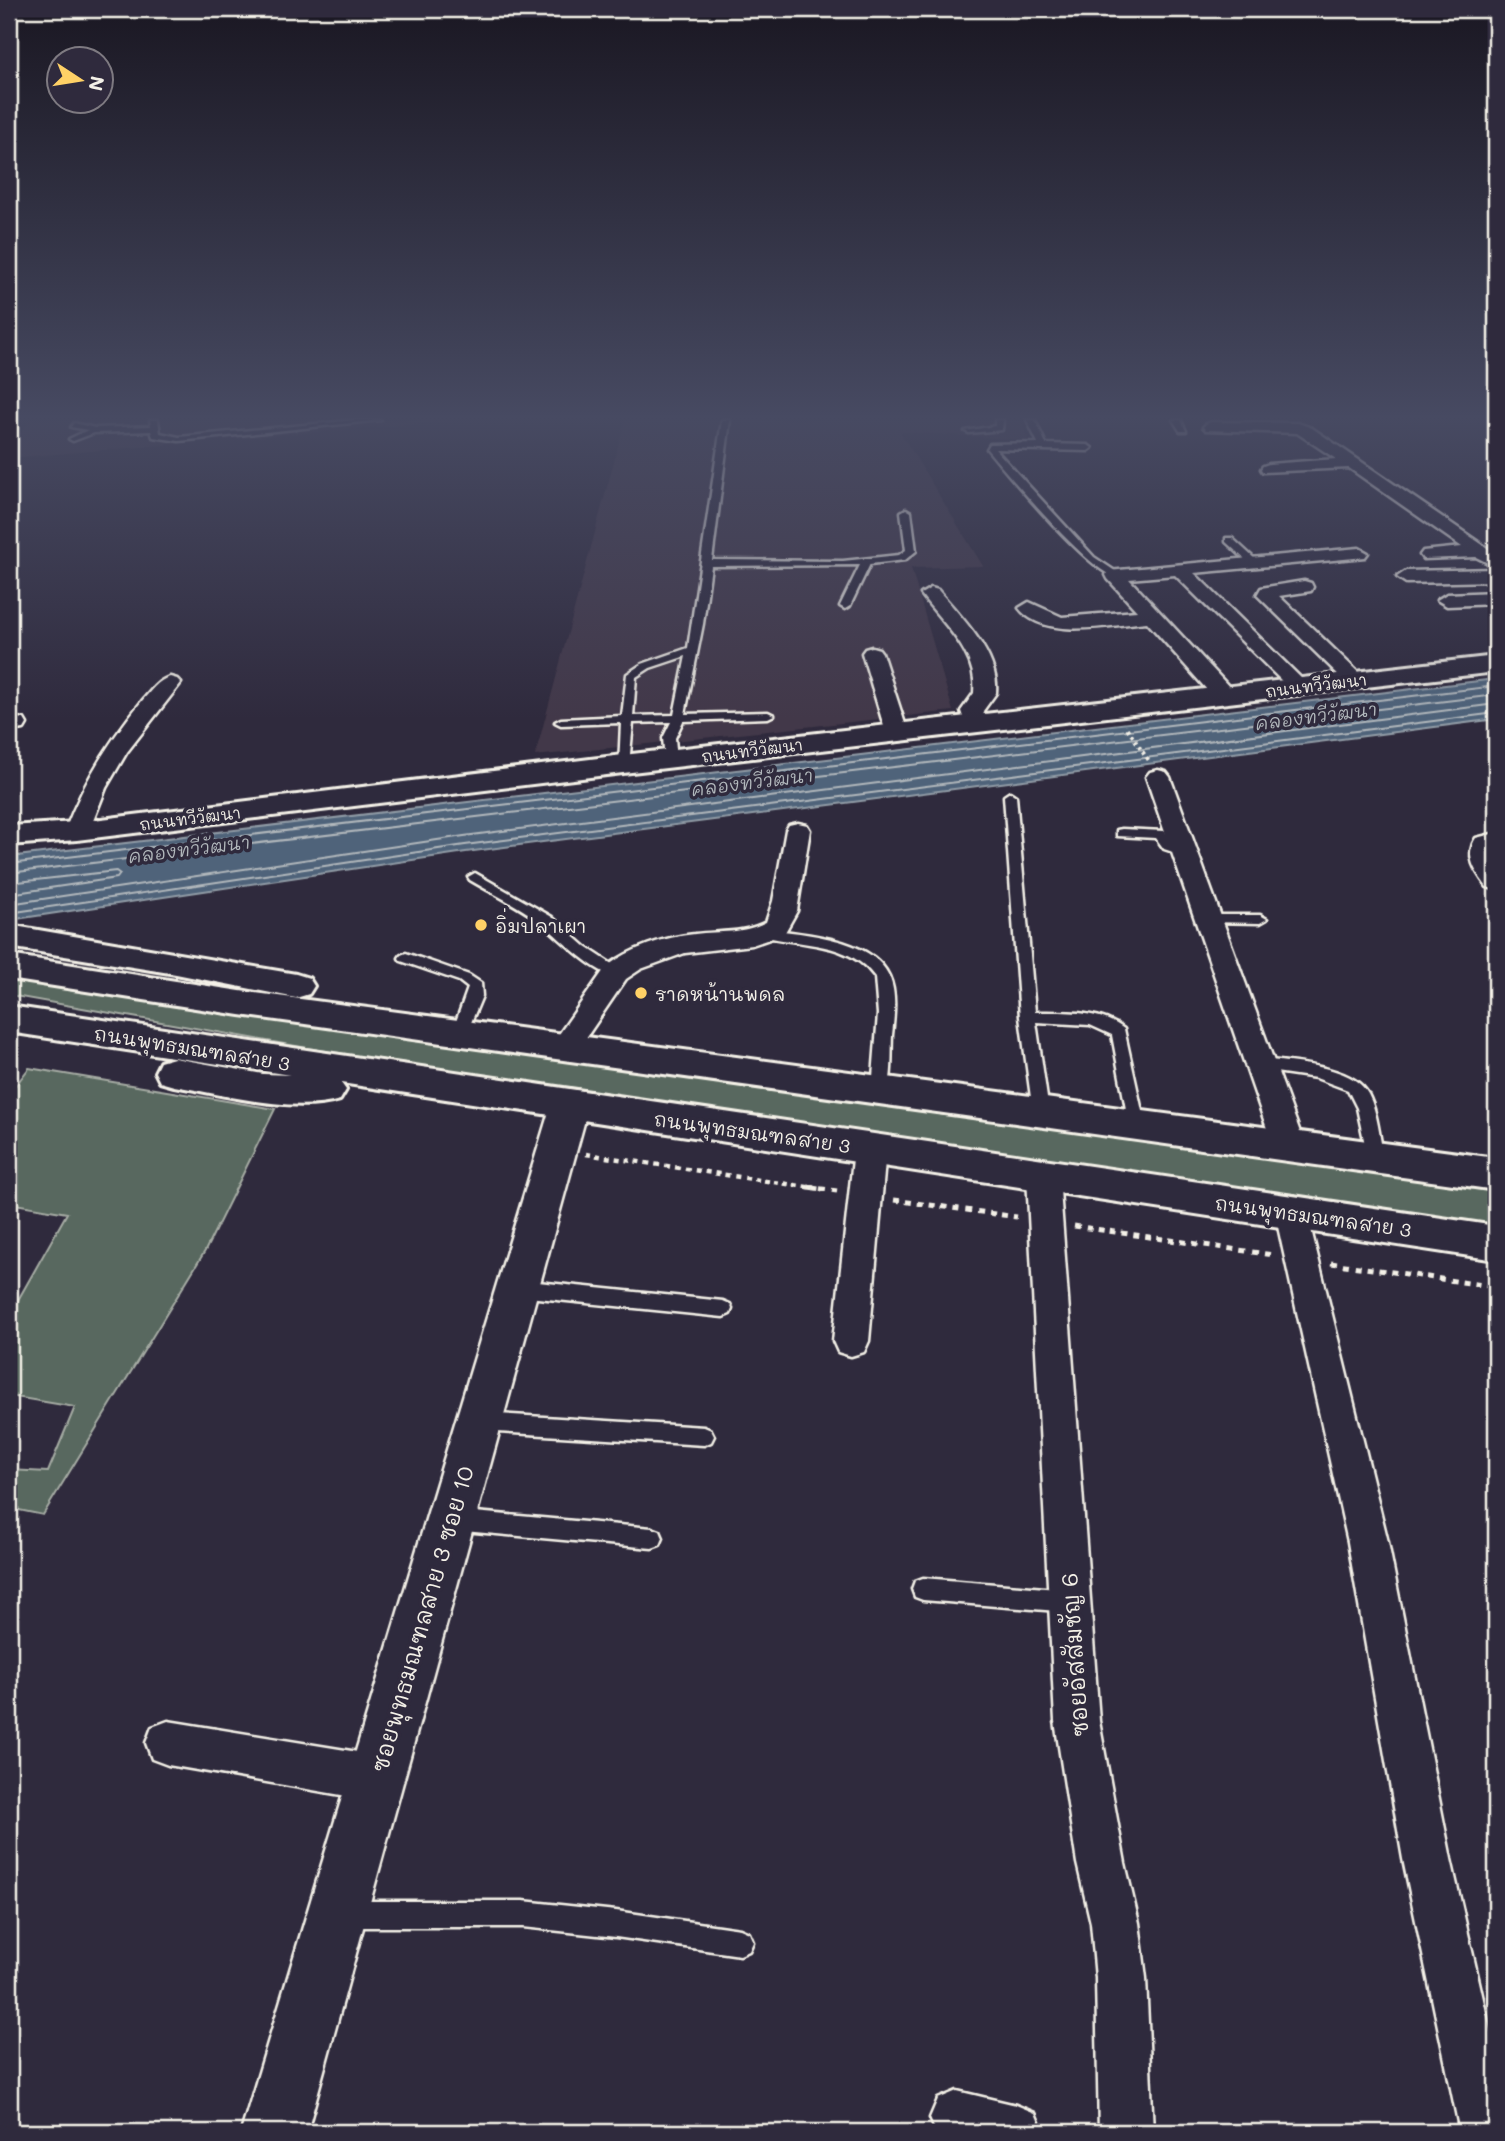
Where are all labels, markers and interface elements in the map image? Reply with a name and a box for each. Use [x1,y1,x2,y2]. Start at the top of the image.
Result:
north arrow [46,46,116,116]
text: N [83,74,111,93]
street label: ถนนทวีวัฒนา [1264,668,1368,702]
water label: คลองทวีวัฒนา [1254,696,1378,735]
street label: ถนนทวีวัฒนา [700,733,804,767]
water label: คลองทวีวัฒนา [690,762,814,801]
street label: ถนนทวีวัฒนา [138,801,242,835]
water label: คลองทวีวัฒนา [127,829,251,868]
place label: อิ่มปลาเผา [495,908,586,938]
marker: อิ่มปลาเผา [473,917,489,933]
place label: ราดหน้านพดล [655,981,786,1006]
marker: ราดหน้านพดล [633,985,649,1001]
street label: ถนนพุทธมณฑลสาย 3 [92,1020,292,1078]
street label: ถนนพุทธมณฑลสาย 3 [652,1106,852,1160]
street label: ถนนพุทธมณฑลสาย 3 [1213,1190,1413,1244]
street label: ซอยพุทธมณฑลสาย 3 ซอย 10 [364,1462,483,1776]
street label: ซอยอัสสัมชัญ 6 [1053,1572,1095,1738]

